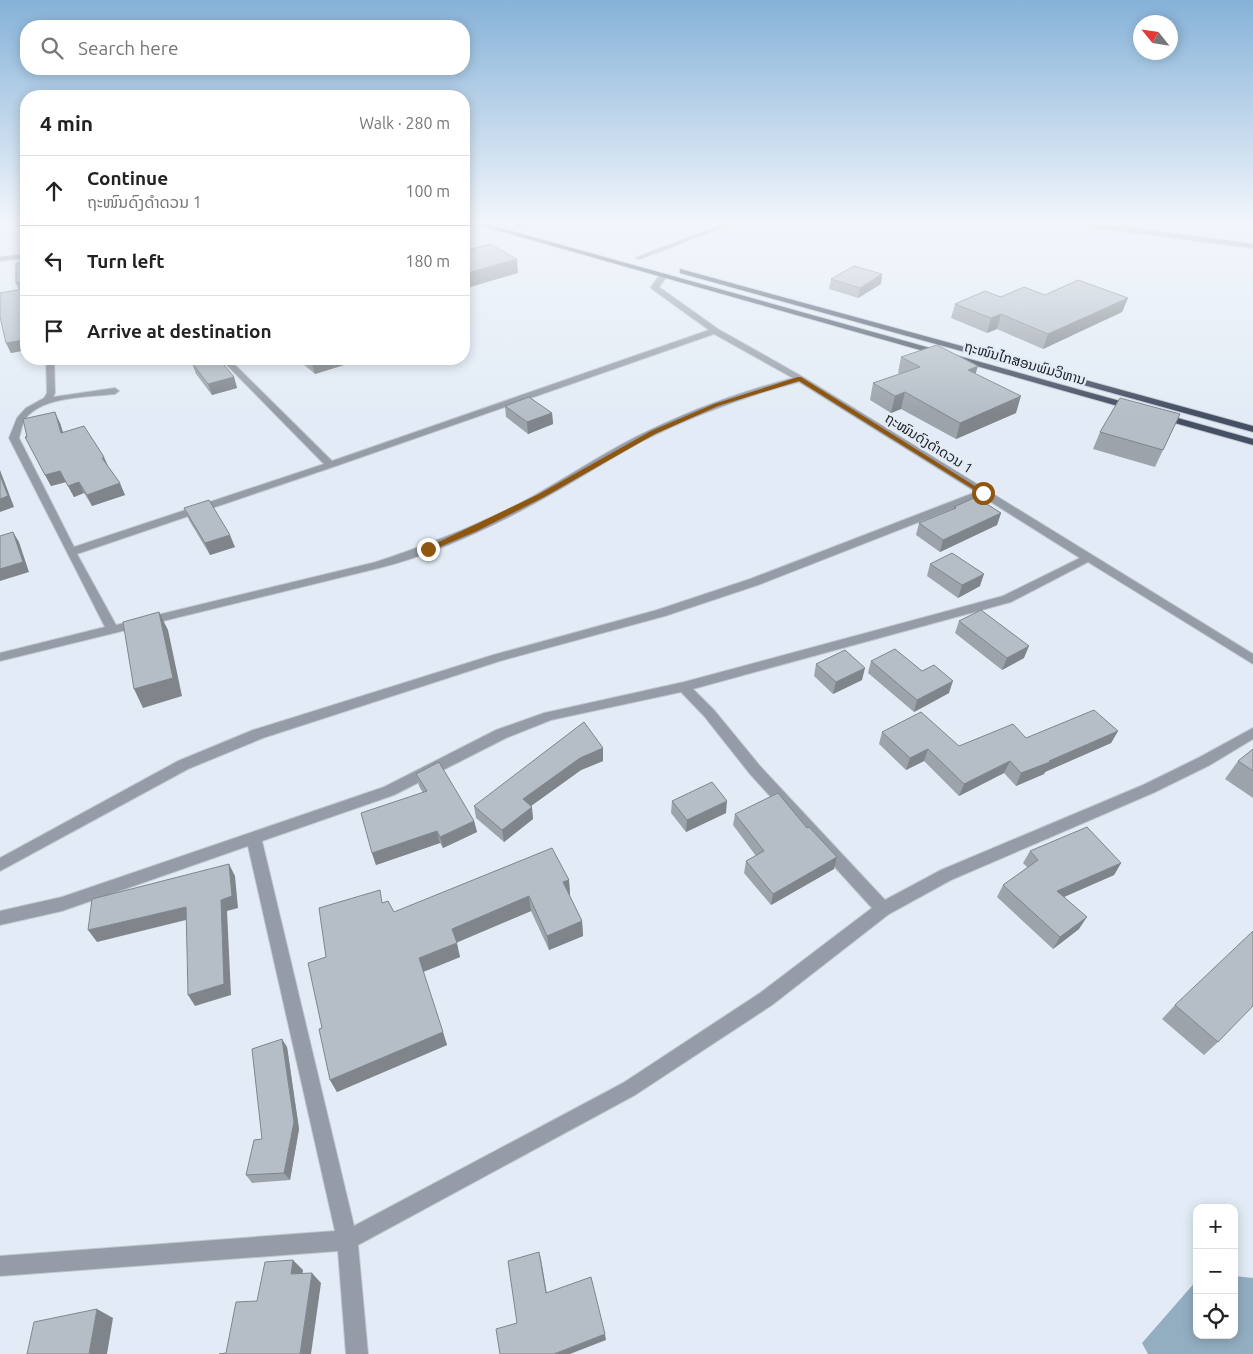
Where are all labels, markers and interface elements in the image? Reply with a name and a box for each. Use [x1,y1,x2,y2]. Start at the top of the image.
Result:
north arrow [1133,15,1178,60]
search box [20,20,470,75]
icon: search [38,34,66,62]
text: Search here [78,37,178,59]
text: 4 min [40,111,93,135]
text: Walk · 280 m [359,114,450,132]
text: Continue [87,167,168,189]
icon: ahead [40,177,68,205]
text: 100 m [405,182,450,200]
text: ຖະໜົນດົງດຳດວນ 1 [87,193,202,211]
icon: left [40,247,68,275]
text: Turn left [87,250,165,272]
text: 180 m [405,252,450,270]
icon: arrive [40,317,68,345]
text: Arrive at destination [87,320,272,342]
street label: ຖະໜົນໄກສອນພົມວິຫານ [962,338,1088,388]
street label: ຖະໜົນດົງດຳດວນ 1 [882,410,976,476]
route start [972,482,995,505]
route end [417,538,440,561]
map controls [1193,1204,1238,1339]
button: + [1193,1204,1238,1249]
button: − [1193,1249,1238,1294]
button: locate [1193,1294,1238,1339]

